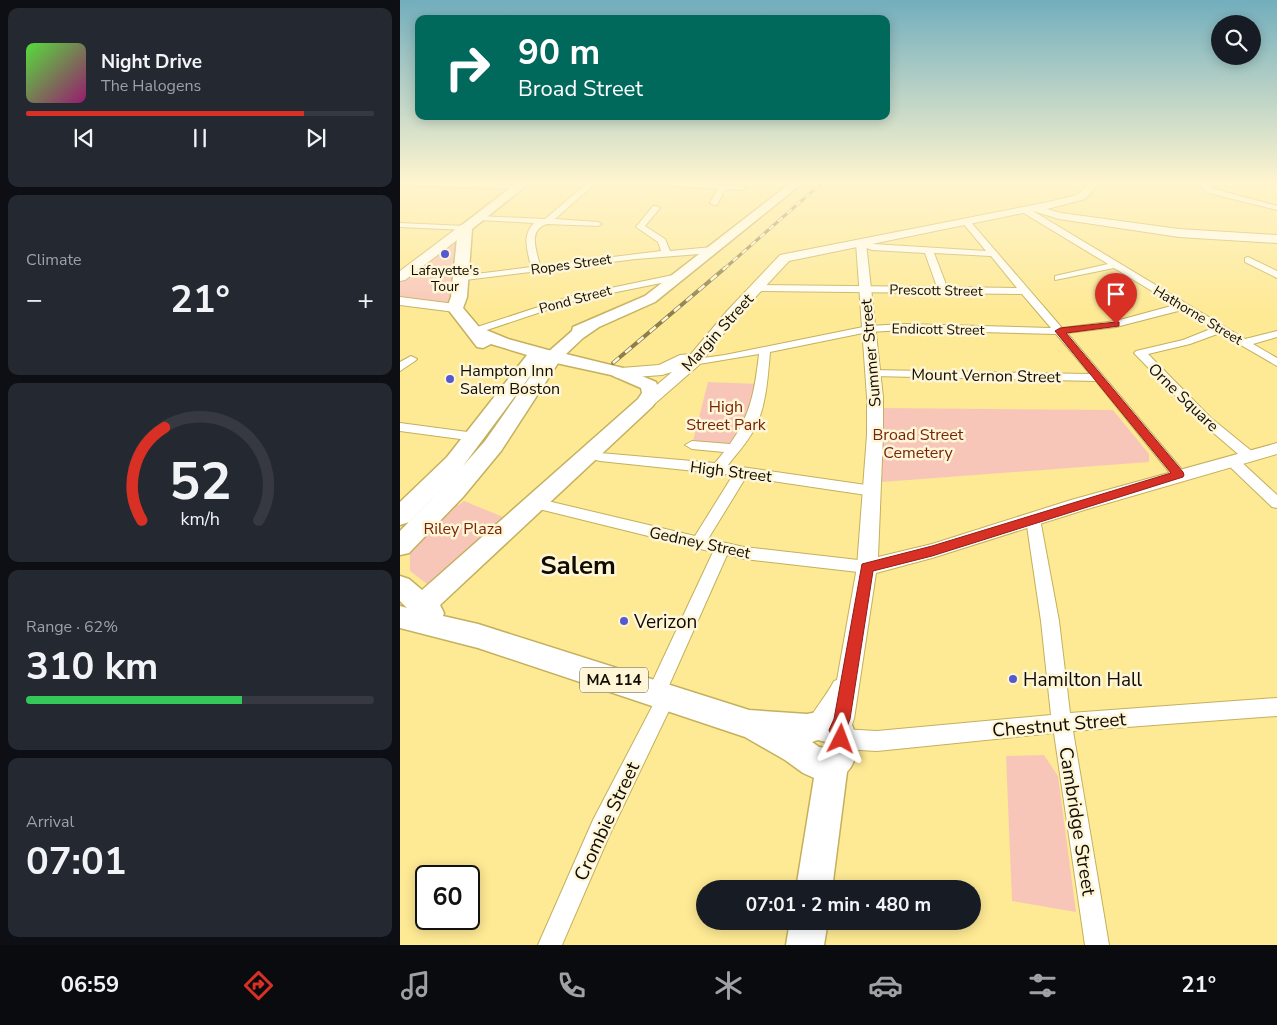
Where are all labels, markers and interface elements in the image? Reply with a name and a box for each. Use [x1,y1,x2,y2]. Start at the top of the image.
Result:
map controls [1211,15,1261,65]
button: search [1211,15,1261,65]
text: 90 m [518,29,600,76]
icon: right [435,35,500,100]
text: Night Drive [101,49,202,75]
text: Broad Street [518,74,643,104]
text: The Halogens [101,75,201,97]
icon: previous [70,124,98,152]
icon: pause [186,124,214,152]
icon: next [302,124,330,152]
marker: Lafayette's Tour [439,248,451,260]
text: Climate [26,249,81,271]
street label: Ropes Street [530,249,613,280]
place label: Lafayette's Tour [411,261,479,296]
pin [1095,273,1137,324]
text: 21° [170,274,230,325]
street label: Prescott Street [889,280,983,301]
icon: arrive [1102,280,1130,308]
text: − [26,281,43,319]
text: + [357,281,374,319]
street label: Pond Street [537,281,614,318]
street label: Hathorne Street [1150,281,1246,350]
street label: Margin Street [677,289,759,376]
street label: Summer Street [855,298,887,408]
street label: Endicott Street [891,319,985,340]
street label: Orne Square [1143,358,1223,437]
place label: Hampton Inn Salem Boston [460,360,560,400]
street label: Mount Vernon Street [911,364,1061,388]
marker: Hampton Inn Salem Boston [444,373,456,385]
park label: High Street Park [686,396,767,436]
park label: Broad Street Cemetery [873,424,964,464]
text: 52 [169,446,231,517]
street label: High Street [689,456,773,488]
text: km/h [180,507,220,531]
park label: Riley Plaza [424,518,502,540]
street label: Gedney Street [647,522,753,565]
district label: Salem [540,548,616,583]
place label: Verizon [633,609,697,635]
marker: Verizon [618,615,630,627]
text: Range · 62% [26,616,118,638]
text: 310 km [26,641,158,692]
place label: Hamilton Hall [1023,667,1143,693]
road number: MA 114 [580,668,648,692]
marker: Hamilton Hall [1007,673,1019,685]
street label: Chestnut Street [991,706,1127,744]
position arrow [814,712,866,764]
street label: Cambridge Street [1052,745,1102,898]
street label: Crombie Street [568,757,646,885]
text: Arrival [26,811,74,833]
text: 07:01 [26,836,127,887]
speed limit sign: 60 [415,865,480,930]
text: 07:01 · 2 min · 480 m [746,892,931,918]
icon: directions [241,968,276,1003]
icon: music [398,968,433,1003]
icon: phone [554,968,589,1003]
icon: climate [711,968,746,1003]
icon: car [868,968,903,1003]
icon: filters [1025,968,1060,1003]
text: 06:59 [61,970,119,1000]
text: 21° [1181,970,1216,1000]

